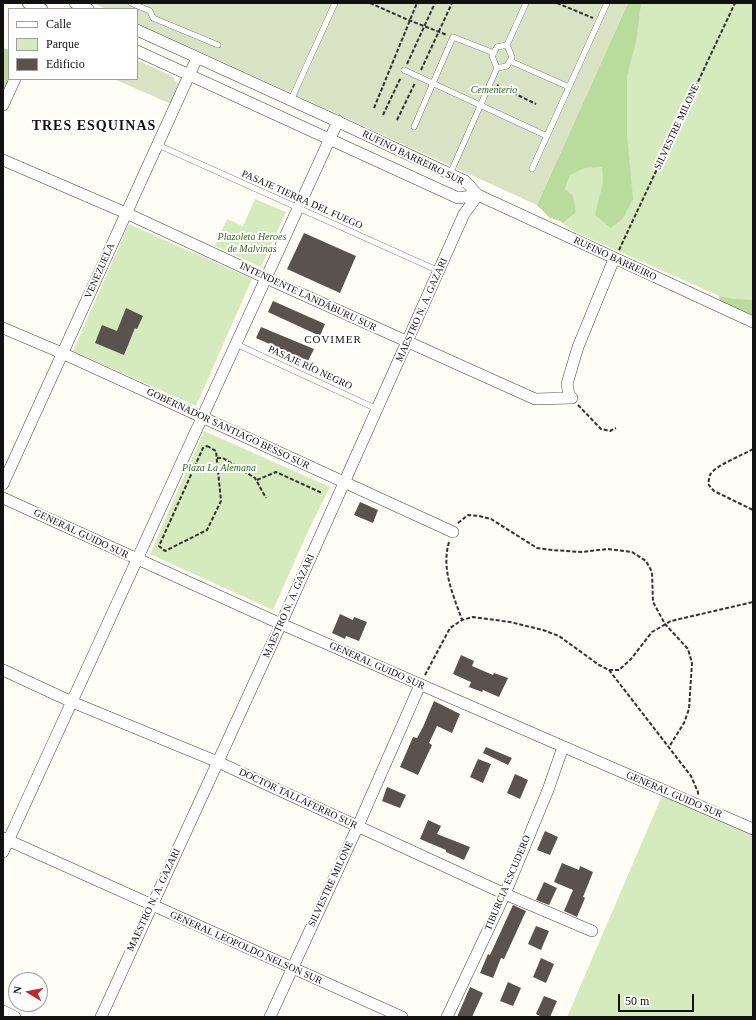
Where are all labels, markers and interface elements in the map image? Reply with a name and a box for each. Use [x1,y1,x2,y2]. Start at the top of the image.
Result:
legend [8,8,138,80]
text: Calle [46,17,71,31]
text: Parque [46,37,79,51]
text: Edificio [46,57,85,71]
street label: SILVESTRE MILONE [652,82,702,172]
park label: Cementerio [471,84,517,96]
district label: TRES ESQUINAS [32,118,156,134]
street label: RUFINO BARREIRO SUR [360,128,466,188]
street label: PASAJE TIERRA DEL FUEGO [240,168,364,232]
park label: Plazoleta Heroes de Malvinas [218,231,286,254]
street label: RUFINO BARREIRO [572,234,658,284]
street label: VENEZUELA [82,241,118,301]
street label: MAESTRO N. A. GAZARI [394,256,450,364]
street label: INTENDENTE LANDÁBURU SUR [237,260,379,334]
district label: COVIMER [304,333,362,347]
street label: PASAJE RÍO NEGRO [266,343,354,393]
street label: GOBERNADOR SANTIAGO BESSO SUR [145,386,311,472]
park label: Plaza La Alemana [182,462,256,474]
street label: GENERAL GUIDO SUR [32,507,130,561]
street label: MAESTRO N. A. GAZARI [261,552,317,660]
street label: GENERAL GUIDO SUR [327,640,427,692]
street label: DOCTOR TALLAFERRO SUR [237,766,359,832]
street label: GENERAL GUIDO SUR [624,769,724,821]
street label: TIBURCIA ESCUDERO [482,833,534,933]
street label: SILVESTRE MILONE [306,839,356,929]
street label: MAESTRO N. A. GAZARI [125,846,183,954]
street label: GENERAL LEOPOLDO NELSON SUR [168,909,324,987]
north arrow [8,972,48,1012]
text: N [11,985,24,995]
scale bar [620,986,696,1012]
text: 50 m [625,994,649,1008]

